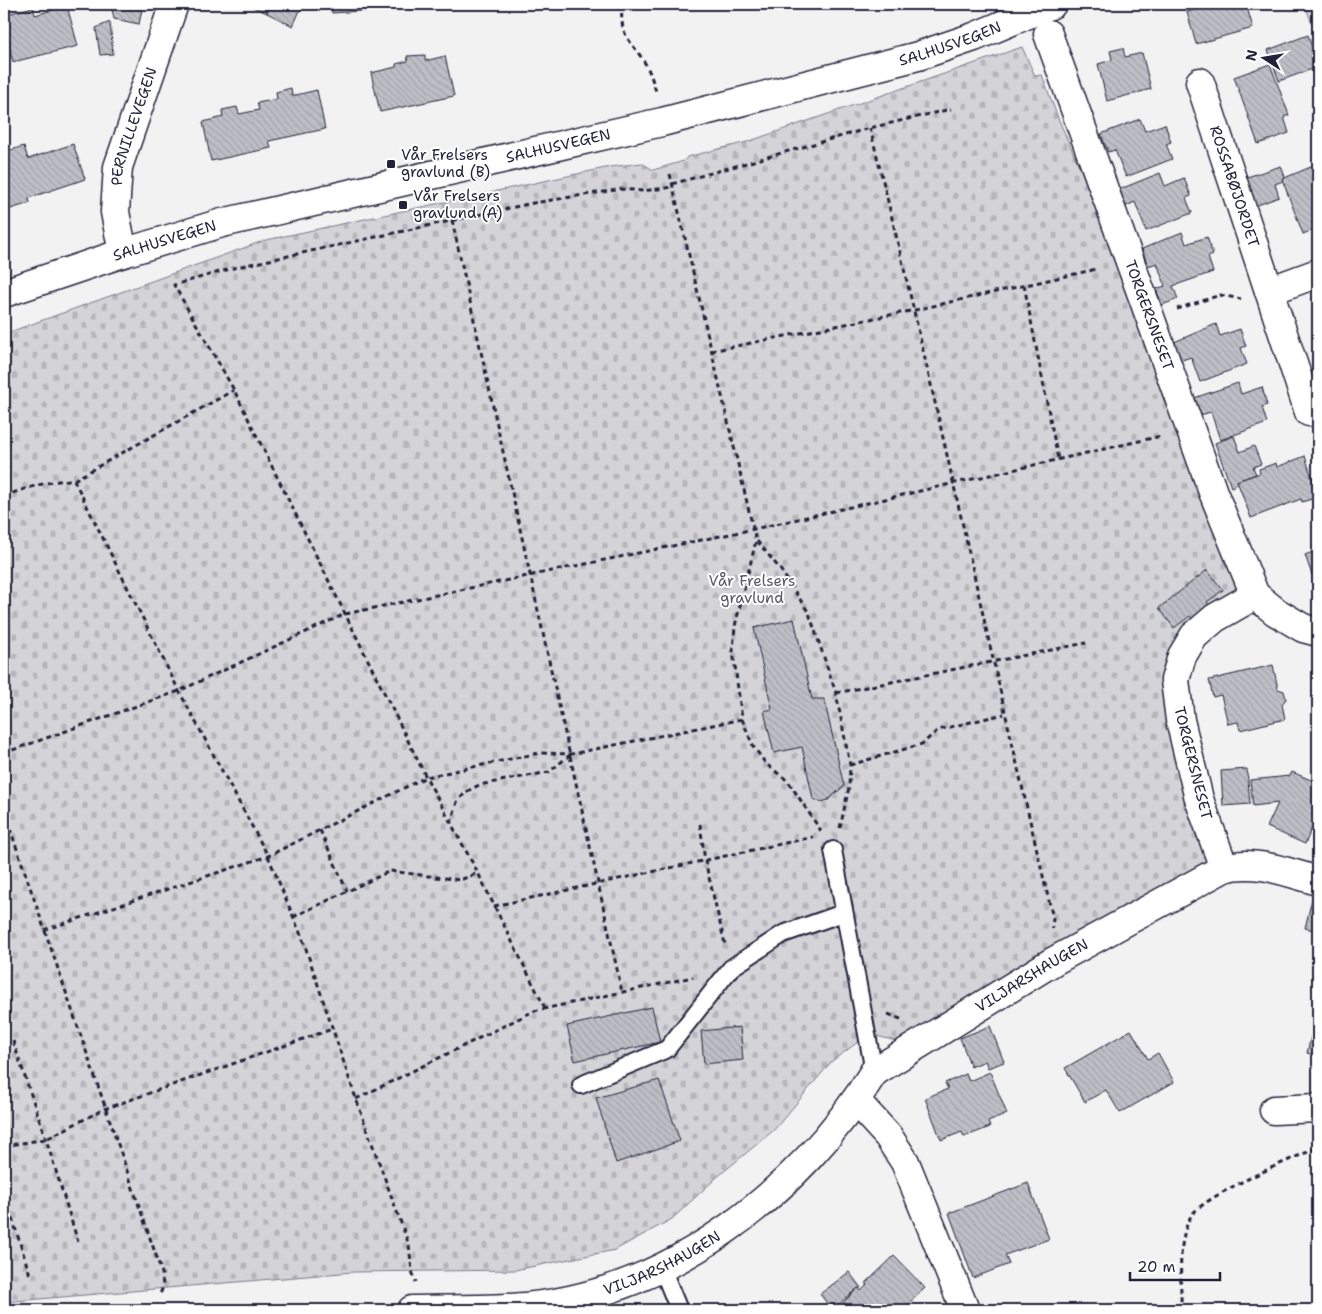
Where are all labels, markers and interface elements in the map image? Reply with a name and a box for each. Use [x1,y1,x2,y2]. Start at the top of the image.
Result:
street label: SALHUSVEGEN [897,17,1004,71]
north arrow [1240,32,1290,82]
text: N [1241,48,1261,63]
street label: PERNILLEVEGEN [107,65,162,186]
street label: ROSSABØJORDET [1205,123,1264,250]
street label: SALHUSVEGEN [504,124,613,168]
place label: Vår Frelsers gravlund (B) [401,145,490,182]
marker: Vår Frelsers gravlund (B) [385,158,397,170]
place label: Vår Frelsers gravlund (A) [413,186,502,223]
marker: Vår Frelsers gravlund (A) [397,199,409,211]
street label: SALHUSVEGEN [110,215,219,266]
street label: TORGERSNESET [1120,257,1178,373]
park label: Vår Frelsers gravlund [708,571,796,608]
street label: TORGERSNESET [1169,704,1217,822]
street label: VILJARSHAUGEN [972,934,1092,1017]
street label: VILJARSHAUGEN [601,1226,724,1300]
scale bar [1130,1249,1220,1281]
text: 20 m [1137,1257,1176,1277]

